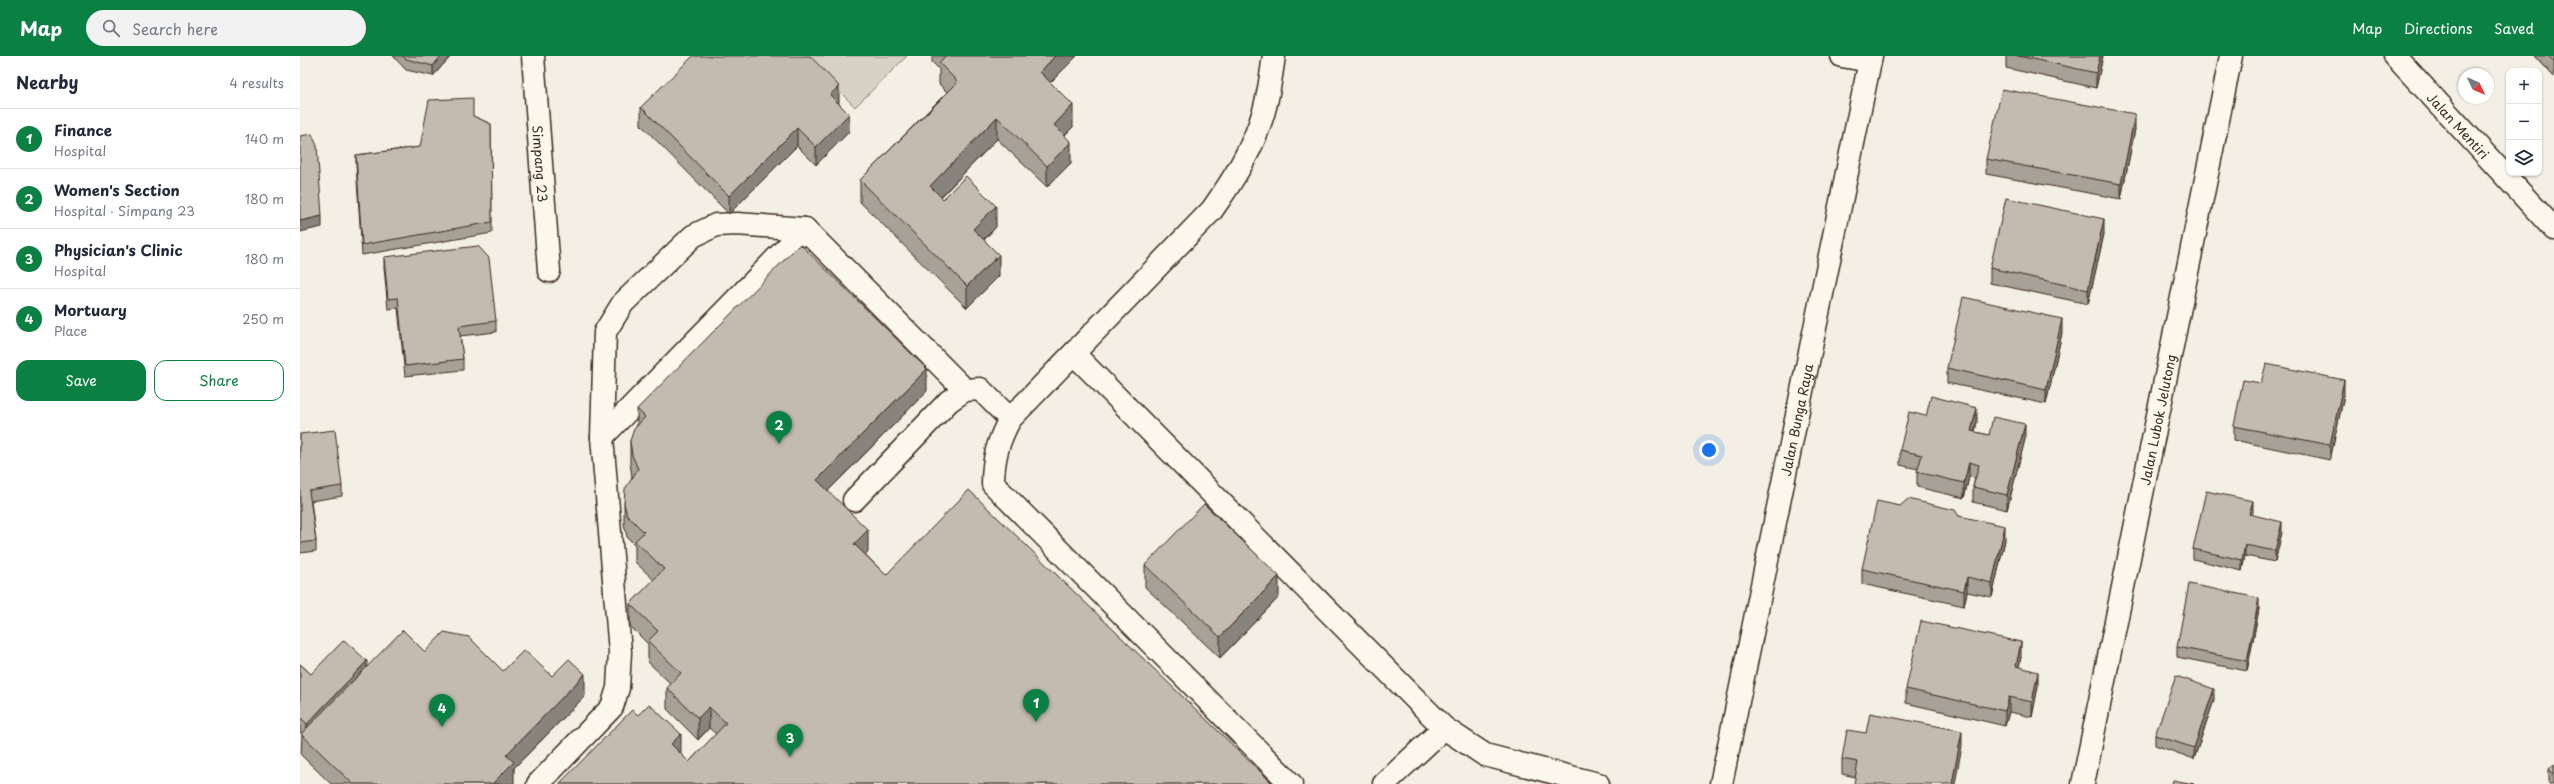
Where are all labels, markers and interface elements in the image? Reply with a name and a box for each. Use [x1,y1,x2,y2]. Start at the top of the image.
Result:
search box [86,10,366,46]
text: Map [20,14,62,42]
icon: search [100,17,122,39]
text: Search here [132,17,218,40]
text: Map [2352,18,2382,39]
text: Directions [2404,18,2472,39]
text: Saved [2494,18,2534,39]
north arrow [2458,68,2494,104]
map controls [2506,68,2542,176]
button: + [2506,68,2542,104]
text: Nearby [16,69,78,95]
text: 4 results [230,73,284,92]
street label: Jalan Mentiri [2423,88,2494,163]
button: − [2506,104,2542,140]
text: Finance [54,118,112,141]
street label: Simpang 23 [529,125,553,203]
text: 1 [26,129,32,148]
text: 140 m [245,129,284,148]
button: layers [2506,140,2542,176]
text: Hospital [54,141,106,160]
text: Women's Section [54,178,180,201]
text: 2 [24,189,34,208]
text: 180 m [245,189,284,208]
text: Hospital · Simpang 23 [54,201,195,220]
text: Physician's Clinic [54,238,183,261]
text: 3 [25,249,33,268]
text: 180 m [245,249,284,268]
text: Hospital [54,261,106,280]
text: Mortuary [54,298,127,321]
text: 4 [25,309,33,328]
text: 250 m [242,309,284,328]
text: Place [54,321,87,340]
street label: Jalan Lubok Jelutong [2135,352,2180,487]
button: Save [16,360,146,401]
button: Share [154,360,284,401]
street label: Jalan Bunga Raya [1775,361,1817,477]
pin: 2 [766,411,792,444]
your location [1699,440,1719,460]
pin: 1 [1023,689,1049,722]
pin: 4 [429,694,455,727]
pin: 3 [777,724,803,757]

